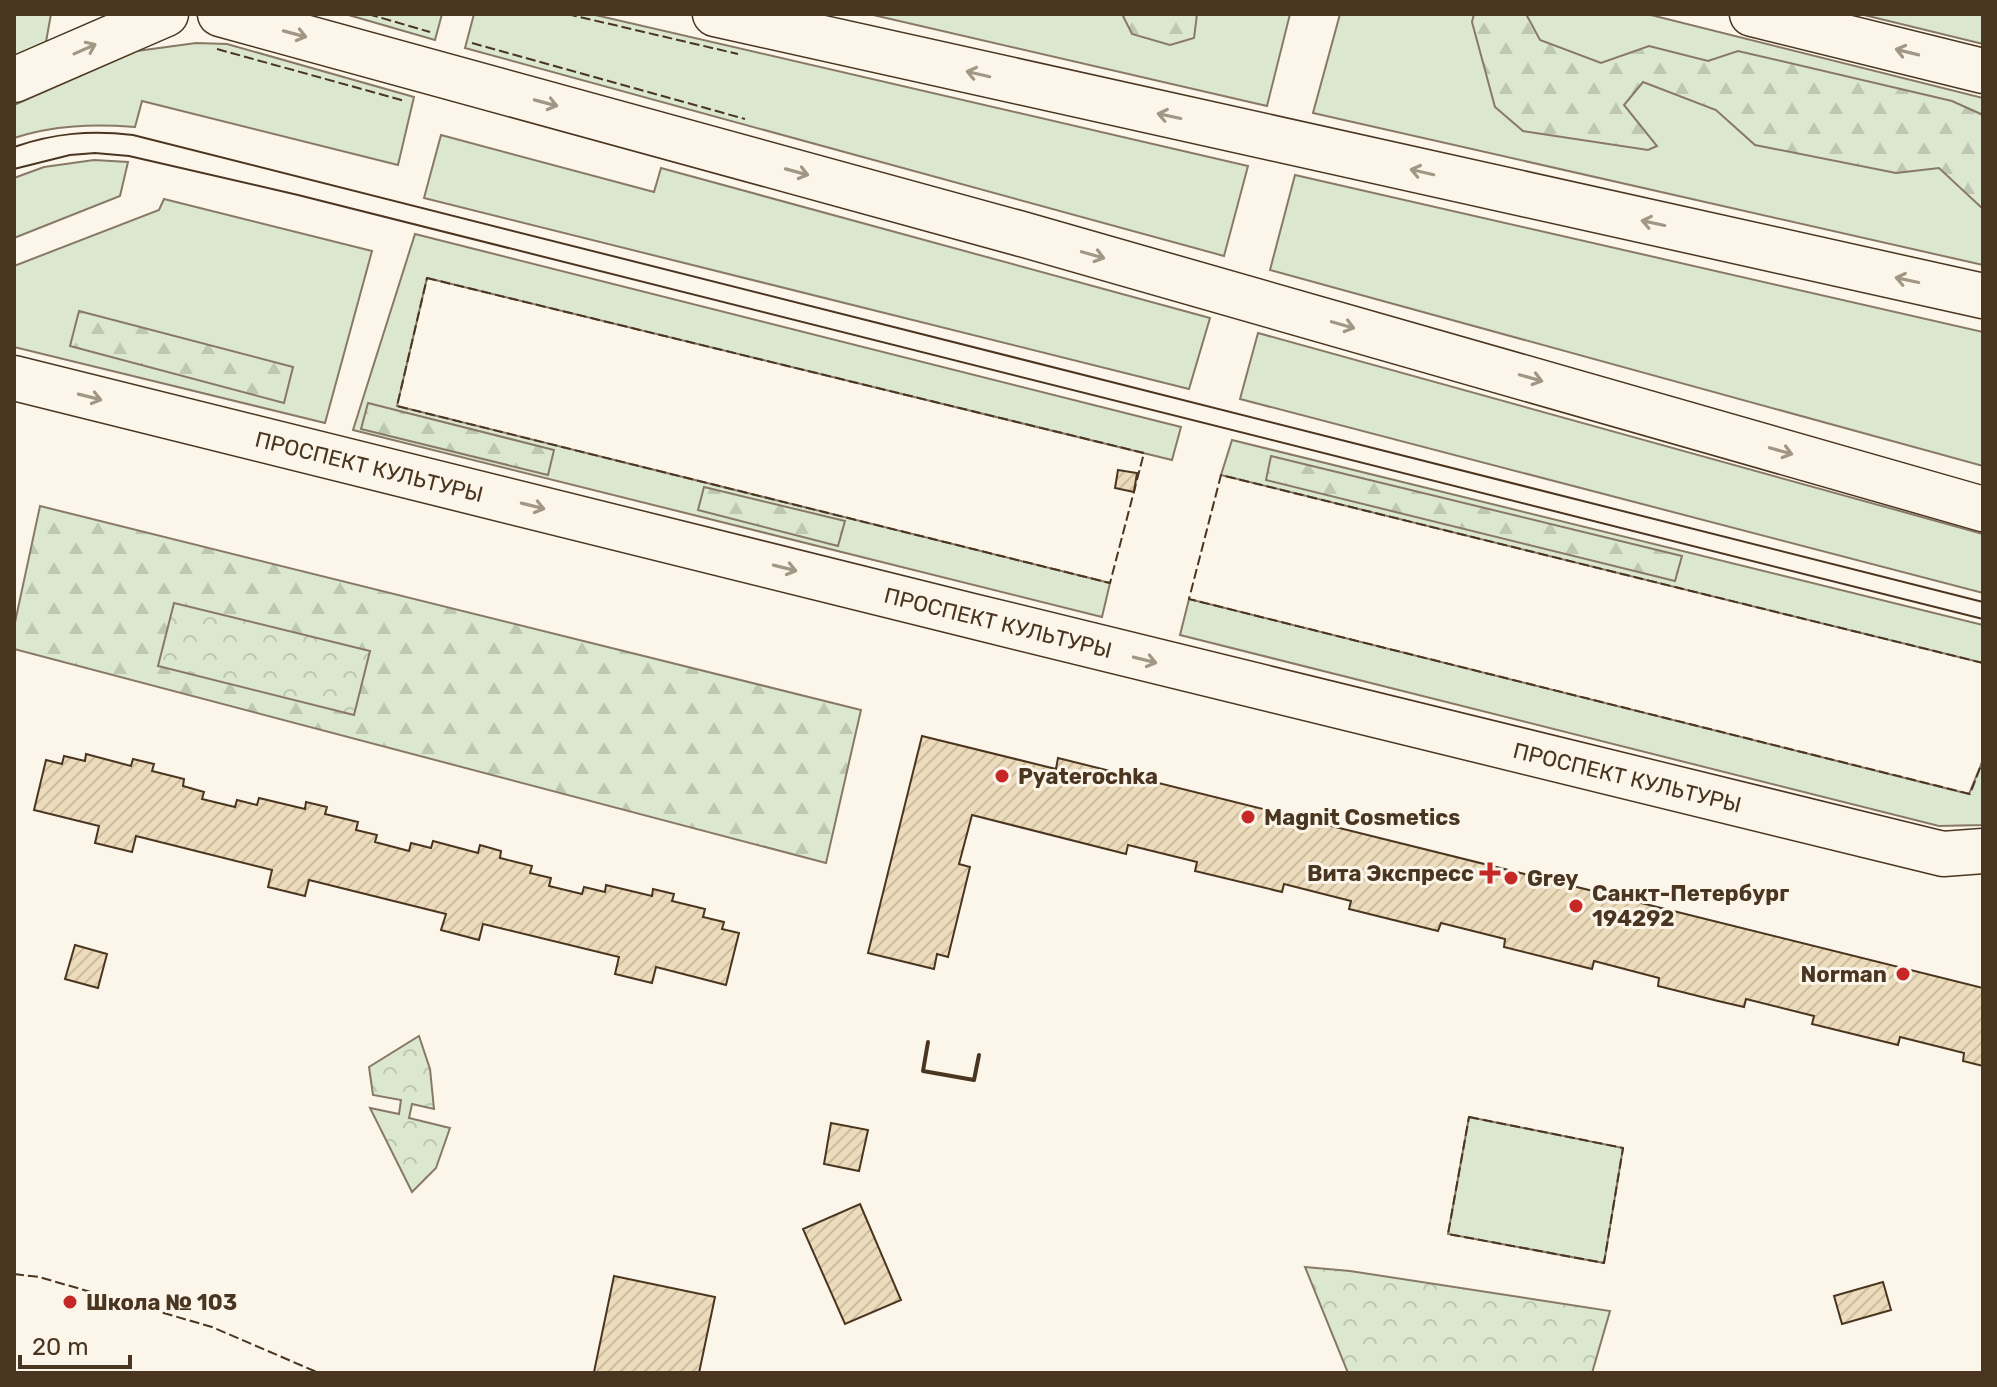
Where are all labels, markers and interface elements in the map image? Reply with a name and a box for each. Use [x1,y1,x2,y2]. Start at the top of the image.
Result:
one-way arrow [282,28,308,43]
one-way arrow [73,41,97,56]
one-way arrow [1895,44,1921,59]
one-way arrow [966,66,991,81]
one-way arrow [533,96,559,111]
one-way arrow [1156,108,1182,123]
one-way arrow [1410,164,1436,179]
one-way arrow [783,165,809,180]
one-way arrow [1641,215,1666,230]
one-way arrow [1080,248,1106,263]
one-way arrow [1895,272,1920,287]
one-way arrow [1330,318,1356,333]
one-way arrow [1518,371,1544,386]
one-way arrow [76,390,102,405]
street label: ПРОСПЕКТ КУЛЬТУРЫ [253,425,486,508]
one-way arrow [1767,444,1793,459]
one-way arrow [519,499,545,514]
one-way arrow [772,562,797,577]
street label: ПРОСПЕКТ КУЛЬТУРЫ [881,581,1115,664]
one-way arrow [1132,654,1158,669]
street label: ПРОСПЕКТ КУЛЬТУРЫ [1511,736,1744,818]
place label: Pyaterochka [1018,763,1158,790]
marker: Pyaterochka [993,767,1011,785]
place label: Magnit Cosmetics [1264,804,1461,831]
marker: Magnit Cosmetics [1239,808,1257,826]
place label: Вита Экспресс [1307,860,1474,887]
marker: Вита Экспресс [1481,864,1499,882]
place label: Grey [1527,865,1578,892]
marker: Grey [1502,869,1520,887]
place label: Санкт-Петербург 194292 [1592,880,1789,932]
marker: Санкт-Петербург 194292 [1567,897,1585,915]
place label: Norman [1800,961,1887,988]
marker: Norman [1894,965,1912,983]
place label: Школа № 103 [86,1289,237,1316]
marker: Школа № 103 [61,1293,79,1311]
scale bar [20,1319,130,1369]
text: 20 m [32,1333,89,1361]

